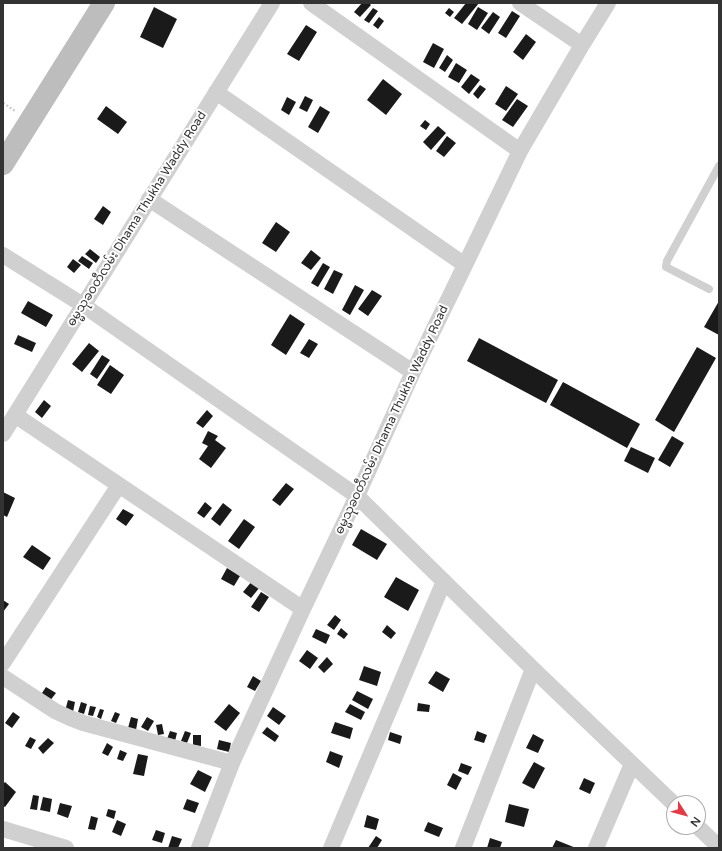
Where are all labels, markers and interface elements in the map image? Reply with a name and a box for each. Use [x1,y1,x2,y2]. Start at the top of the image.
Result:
street label: ဓမ္မသုခဝတီလမ်း Dhama Thukha Waddy Road [64,109,210,329]
street label: ဓမ္မသုခဝတီလမ်း Dhama Thukha Waddy Road [332,303,452,537]
north arrow [666,795,706,835]
text: N [687,814,703,829]

